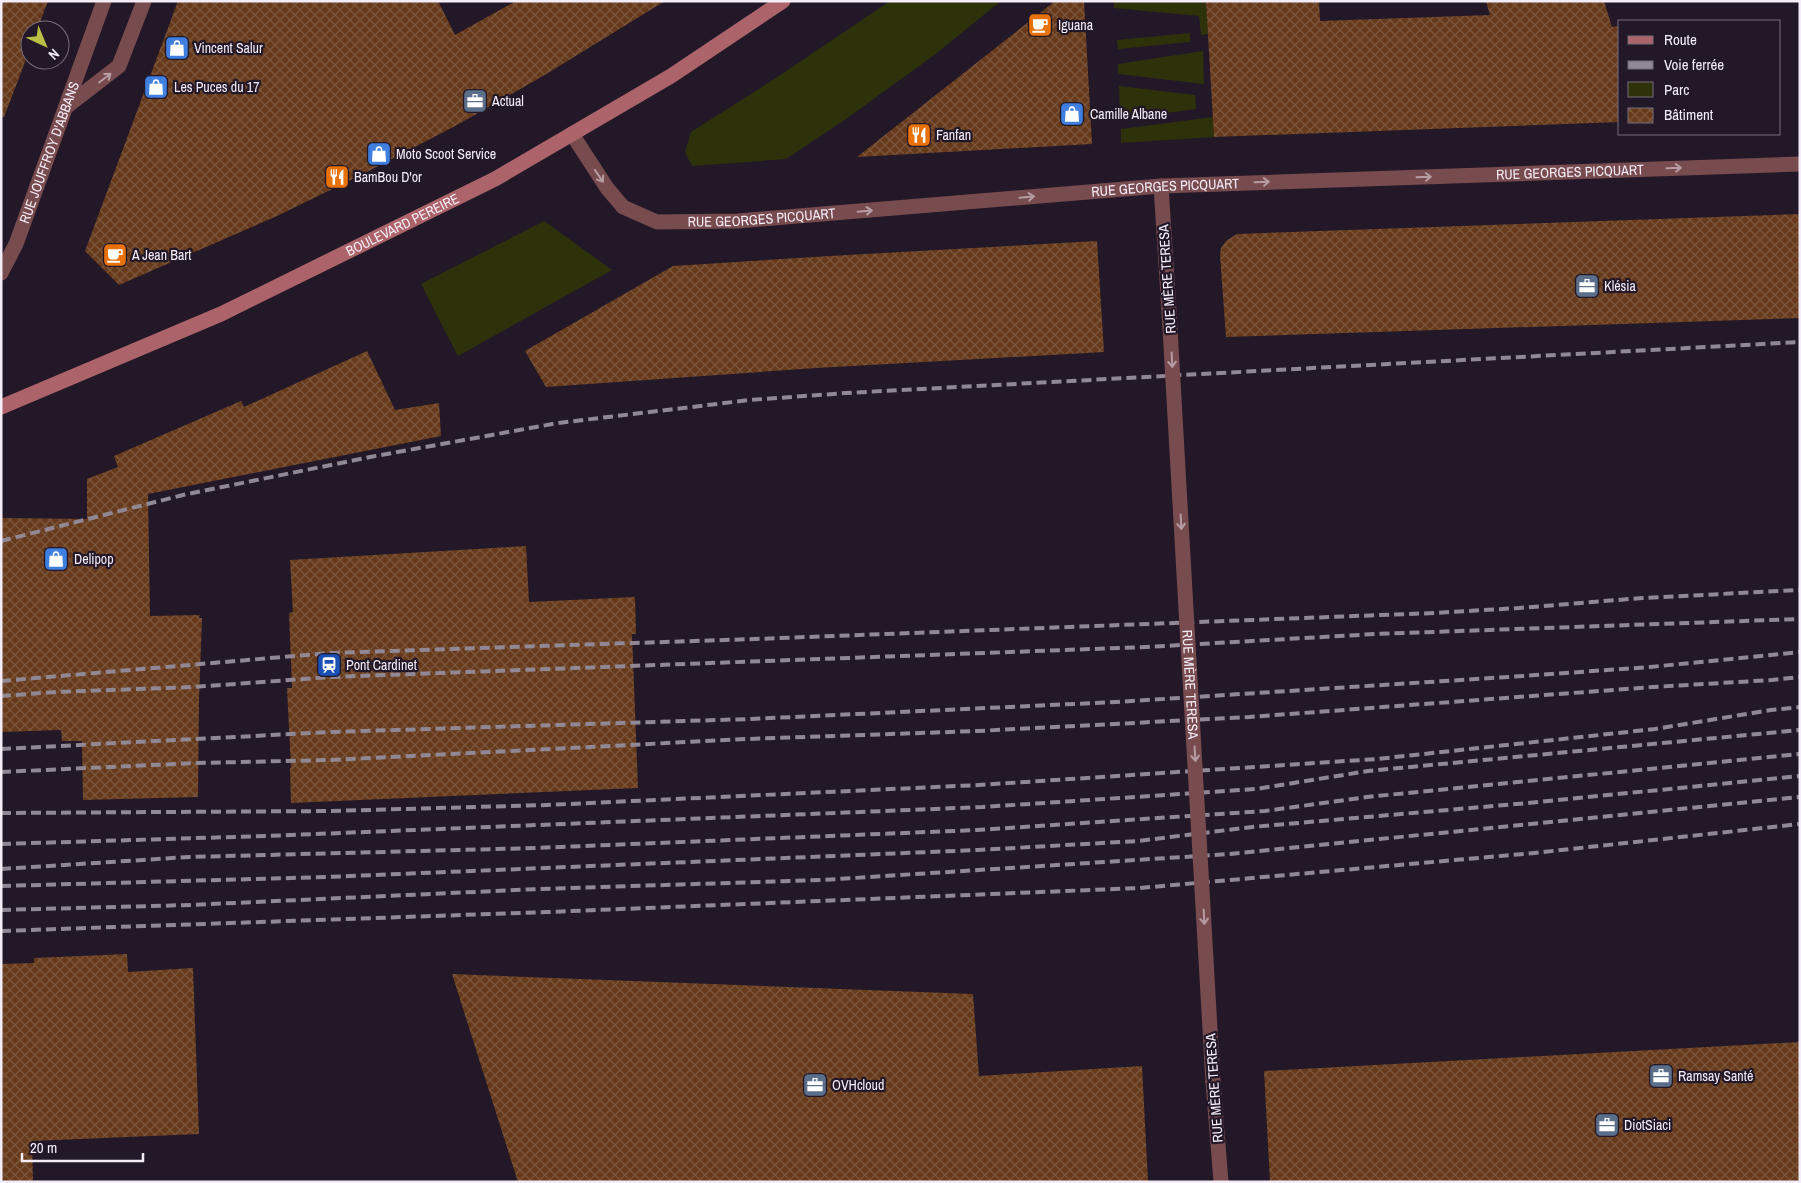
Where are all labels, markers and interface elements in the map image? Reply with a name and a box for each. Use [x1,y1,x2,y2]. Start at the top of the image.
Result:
cafe icon: Iguana [1027,12,1053,38]
place label: Iguana [1058,16,1094,34]
north arrow [20,20,70,70]
legend [1618,20,1781,135]
text: Route [1664,29,1697,50]
shop icon: Vincent Salur [164,35,190,61]
place label: Vincent Salur [194,39,263,57]
text: N [45,45,63,64]
text: Voie ferrée [1664,54,1724,75]
one-way arrow [98,72,111,83]
shop icon: Les Puces du 17 [143,74,169,100]
place label: Les Puces du 17 [174,78,260,96]
street label: RUE JOUFFROY D'ABBANS [15,79,83,226]
text: Parc [1664,79,1689,100]
office icon: Actual [462,88,488,114]
place label: Actual [491,92,524,110]
shop icon: Camille Albane [1059,101,1085,127]
text: Bâtiment [1664,104,1714,125]
place label: Camille Albane [1090,105,1167,123]
restaurant icon: Fanfan [906,122,932,148]
place label: Fanfan [936,126,971,144]
shop icon: Moto Scoot Service [366,141,392,167]
place label: Moto Scoot Service [396,145,496,163]
street label: RUE GEORGES PICQUART [1496,160,1644,183]
one-way arrow [1666,163,1682,173]
restaurant icon: BamBou D'or [324,164,350,190]
place label: BamBou D'or [354,168,422,186]
one-way arrow [594,168,604,182]
one-way arrow [1416,172,1432,181]
street label: RUE GEORGES PICQUART [1091,174,1239,201]
one-way arrow [1254,177,1270,187]
street label: BOULEVARD PEREIRE [343,189,462,260]
one-way arrow [1018,192,1034,202]
street label: RUE GEORGES PICQUART [688,204,836,231]
one-way arrow [857,206,873,215]
street label: RUE MÈRE TERESA [1154,223,1180,334]
cafe icon: A Jean Bart [102,242,128,268]
place label: A Jean Bart [131,246,191,264]
office icon: Klésia [1574,273,1600,299]
place label: Klésia [1604,277,1637,295]
one-way arrow [1167,352,1176,368]
one-way arrow [1177,514,1186,530]
shop icon: Delipop [43,546,69,572]
place label: Delipop [74,550,114,568]
street label: RUE MÈRE TERESA [1178,629,1202,740]
station icon: Pont Cardinet [316,652,342,678]
place label: Pont Cardinet [346,656,417,674]
one-way arrow [1190,746,1199,762]
one-way arrow [1199,908,1208,924]
street label: RUE MÈRE TERESA [1201,1032,1227,1143]
office icon: Ramsay Santé [1648,1063,1674,1089]
place label: Ramsay Santé [1678,1067,1753,1085]
office icon: OVHcloud [802,1072,828,1098]
place label: OVHcloud [832,1076,884,1094]
office icon: DiotSiaci [1594,1112,1620,1138]
place label: DiotSiaci [1624,1116,1671,1134]
scale bar [22,1130,144,1162]
text: 20 m [30,1137,57,1158]

